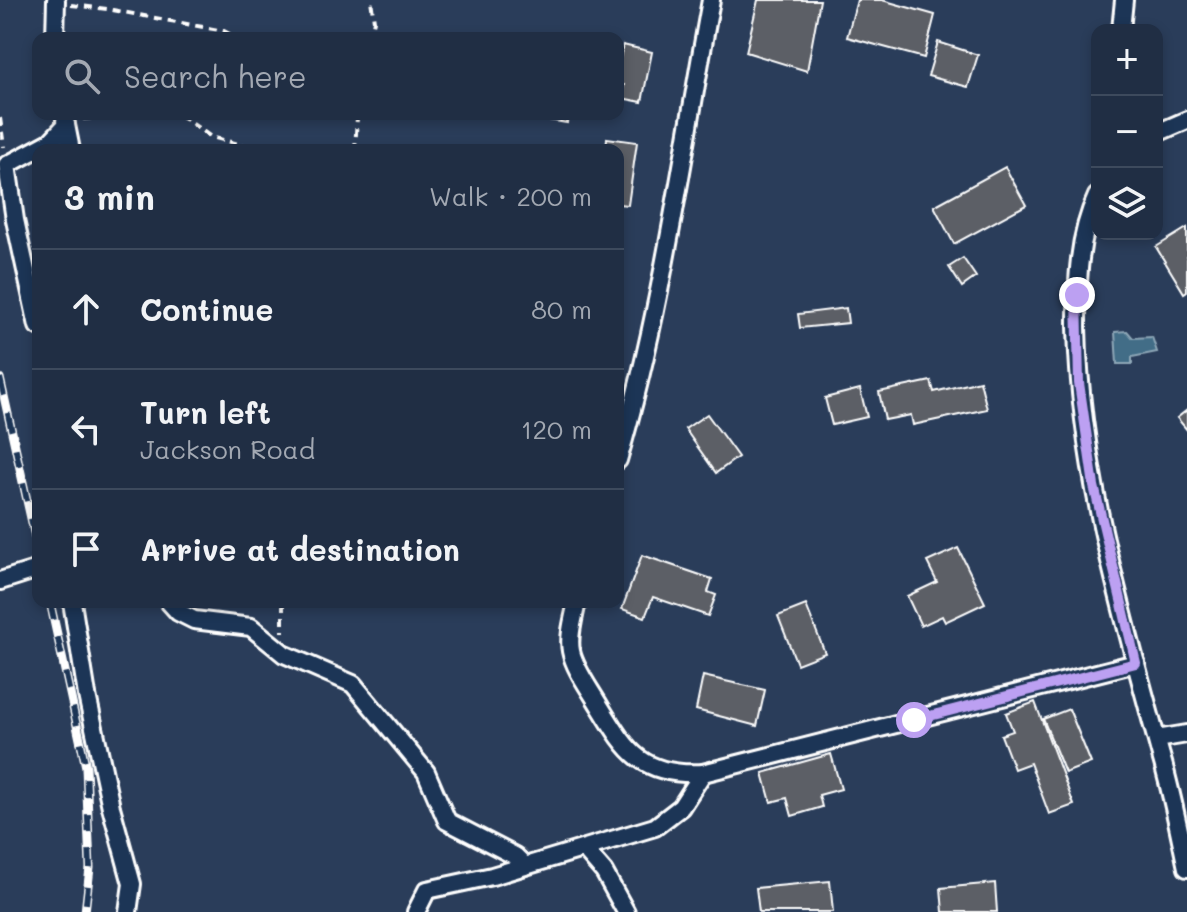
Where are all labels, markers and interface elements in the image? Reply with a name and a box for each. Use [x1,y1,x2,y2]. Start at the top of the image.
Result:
map controls [1091,24,1163,240]
button: + [1091,24,1163,96]
search box [32,32,624,120]
icon: search [60,54,104,98]
text: Search here [124,56,307,96]
button: − [1091,96,1163,168]
button: layers [1091,168,1163,240]
text: 3 min [64,174,155,219]
text: Walk · 200 m [429,179,592,213]
route end [1059,277,1095,313]
icon: ahead [64,287,108,331]
text: Continue [140,289,273,329]
text: 80 m [531,292,592,326]
text: Turn left [140,392,271,432]
icon: left [64,407,108,451]
text: 120 m [521,412,592,446]
text: Jackson Road [140,432,315,466]
icon: arrive [64,527,108,571]
text: Arrive at destination [140,529,460,569]
route start [896,702,932,738]

